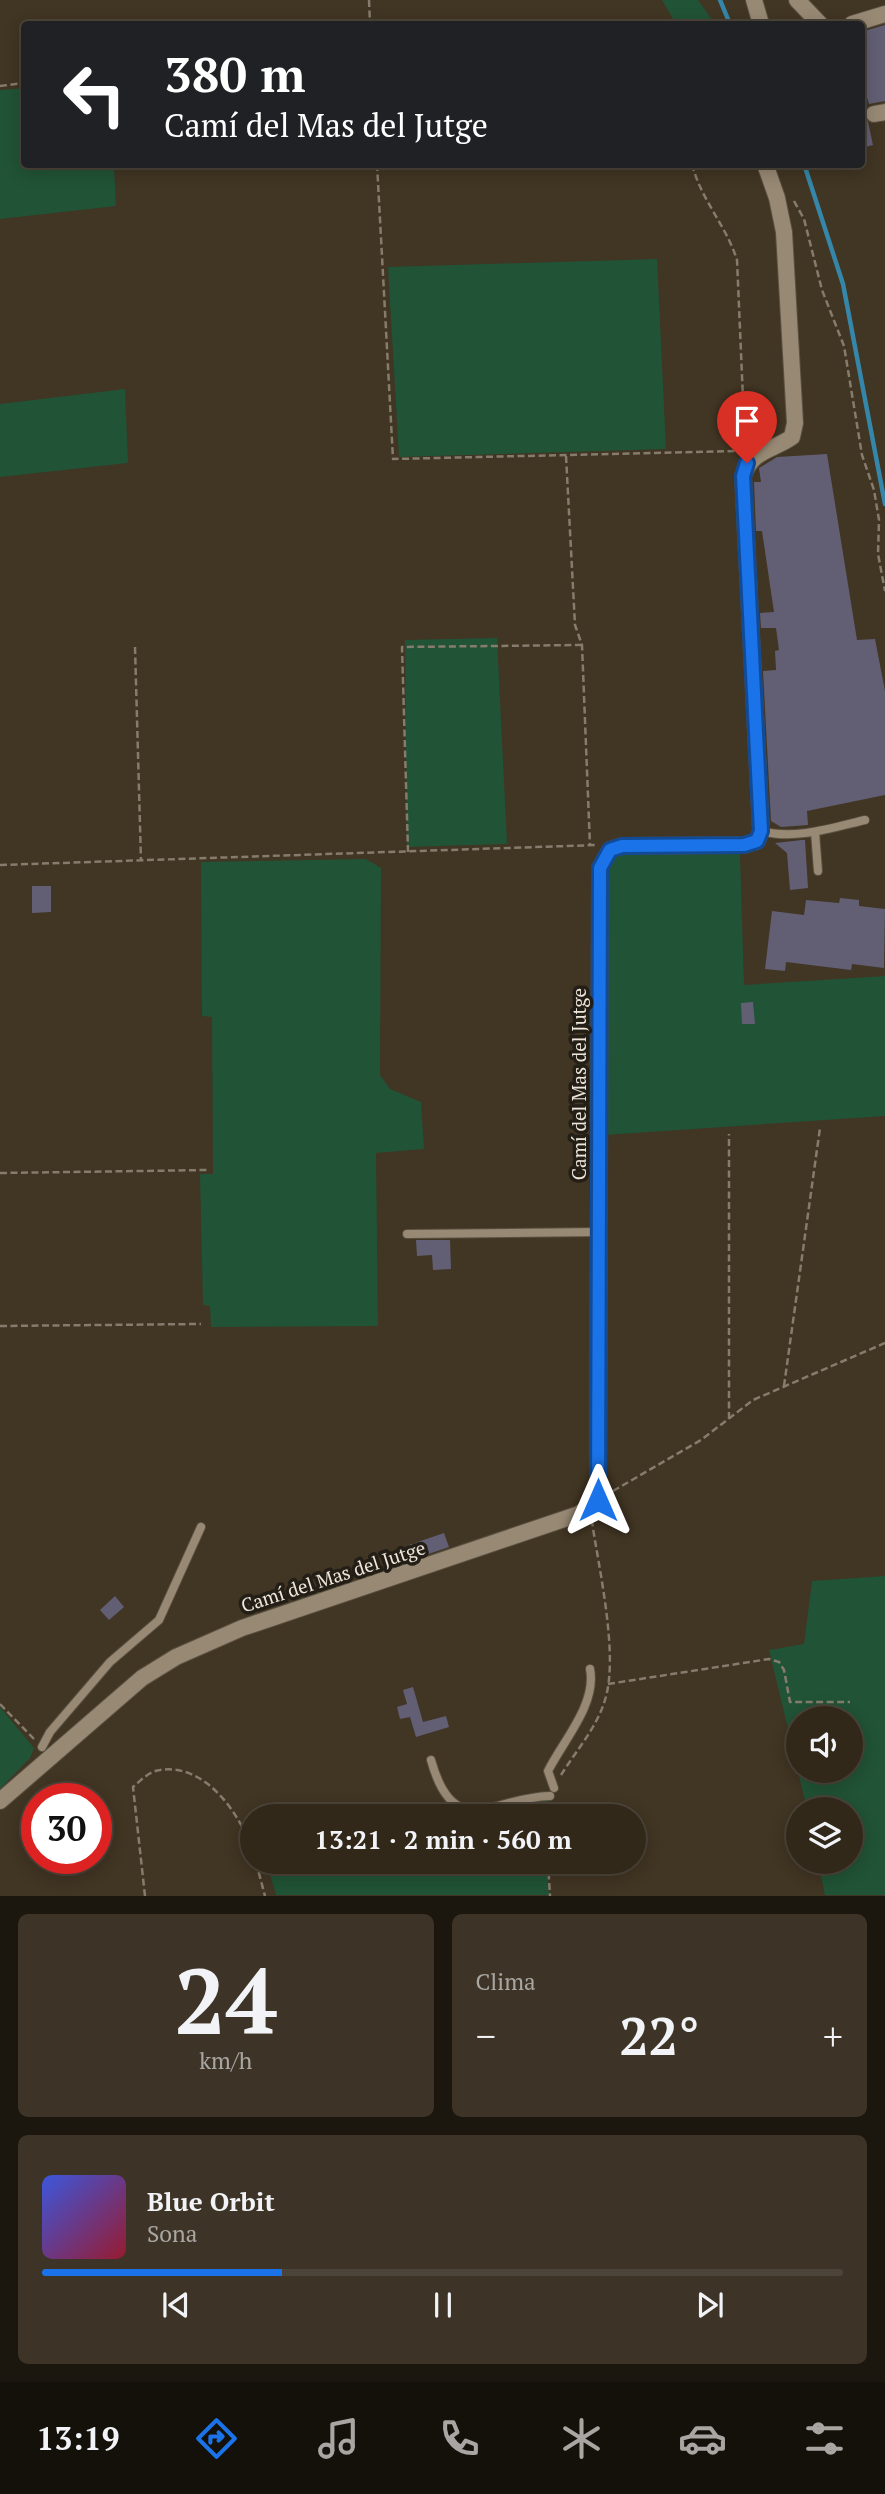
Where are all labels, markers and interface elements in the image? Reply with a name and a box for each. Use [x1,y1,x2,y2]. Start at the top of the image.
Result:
text: 380 m [164,41,306,106]
icon: left [49,49,140,140]
text: Camí del Mas del Jutge [164,104,488,146]
pin [717,391,777,463]
icon: arrive [728,402,766,440]
street label: Camí del Mas del Jutge [566,988,591,1180]
position arrow [561,1463,635,1537]
street label: Camí del Mas del Jutge [238,1534,428,1618]
map controls [786,1706,863,1874]
button: sound [786,1706,863,1783]
speed limit sign: 30 [21,1783,112,1874]
button: layers [786,1797,863,1874]
text: 13:21 · 2 min · 560 m [314,1822,572,1856]
text: 24 [174,1939,277,2060]
text: Clima [476,1966,536,1997]
text: 22° [619,2001,699,2070]
text: − [476,2011,496,2061]
text: + [823,2011,843,2061]
text: km/h [199,2045,252,2076]
text: Blue Orbit [147,2184,275,2218]
text: Sona [147,2218,197,2249]
icon: previous [157,2286,195,2324]
icon: pause [424,2286,462,2324]
icon: next [691,2286,729,2324]
icon: directions [192,2414,241,2463]
icon: music [314,2414,363,2463]
icon: phone [435,2414,484,2463]
icon: climate [557,2414,606,2463]
icon: car [678,2414,727,2463]
icon: filters [800,2414,849,2463]
text: 13:19 [36,2417,120,2459]

